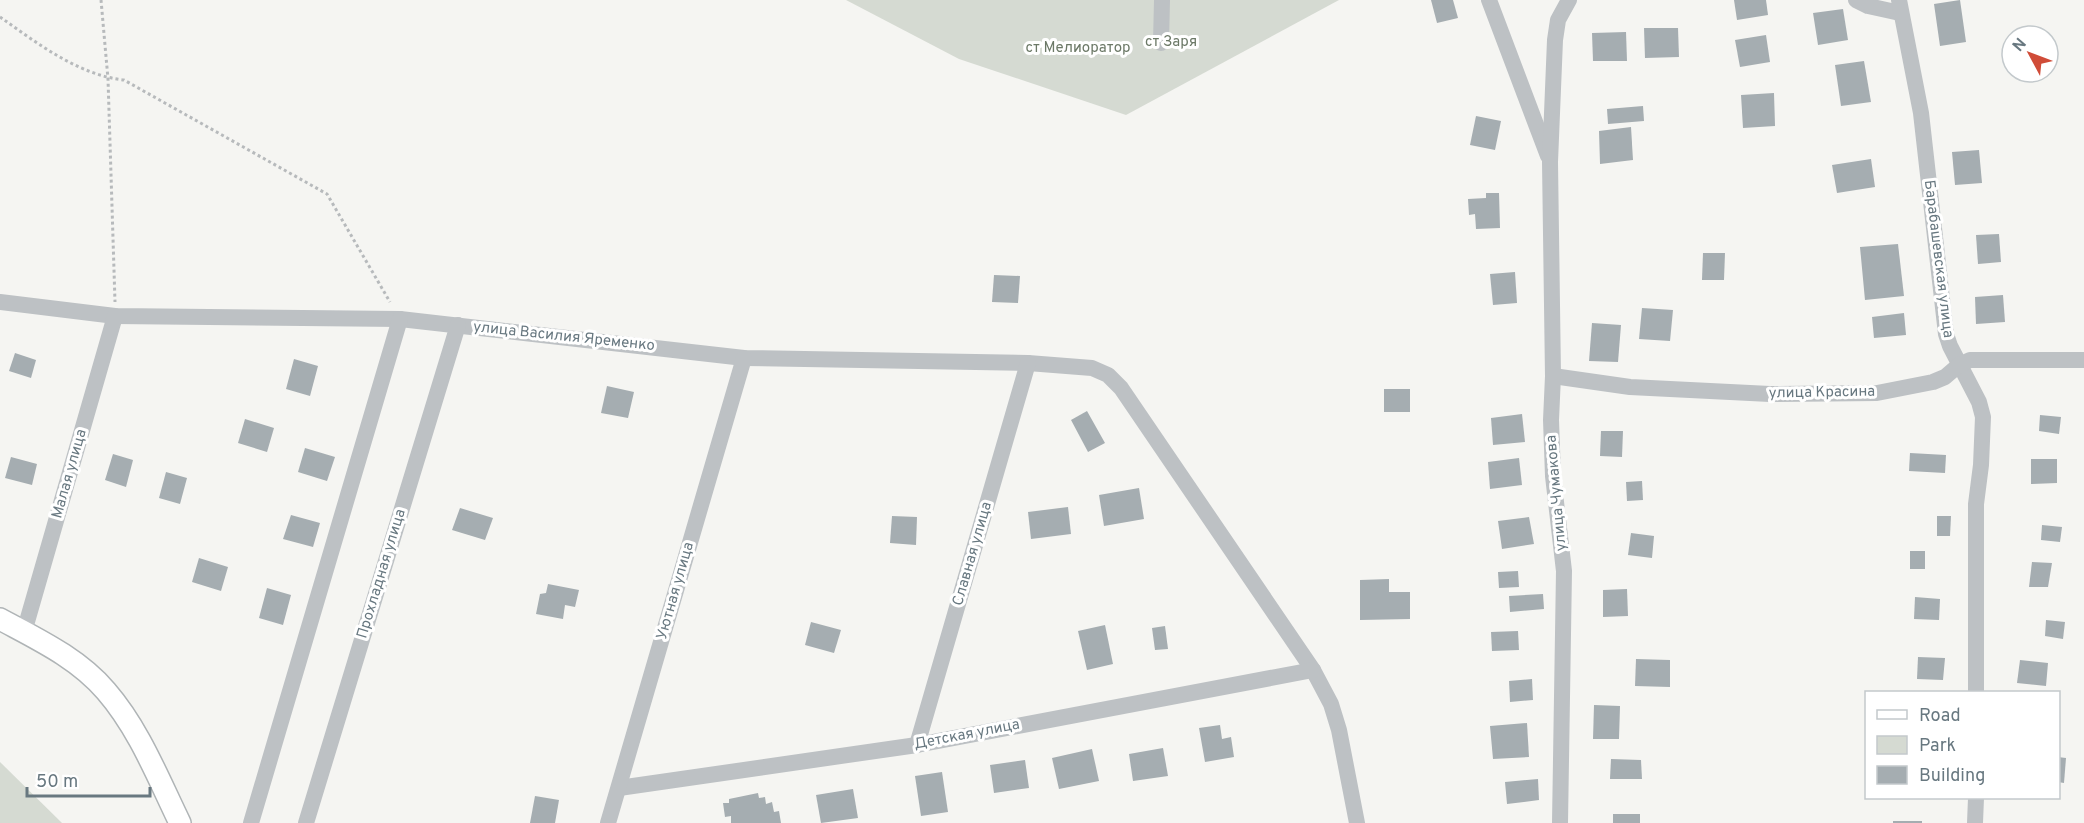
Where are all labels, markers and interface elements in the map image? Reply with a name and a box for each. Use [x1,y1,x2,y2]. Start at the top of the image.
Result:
north arrow [2000,24,2060,84]
park label: ст Заря [1145,33,1197,52]
text: N [2009,35,2032,56]
park label: ст Мелиоратор [1025,39,1131,58]
street label: Барабашевская улица [1919,179,1957,339]
street label: улица Василия Яременко [472,318,656,356]
street label: улица Красина [1769,383,1875,403]
street label: Малая улица [48,427,92,521]
street label: улица Чумакова [1542,434,1572,552]
street label: Славная улица [949,500,997,608]
street label: Прохладная улица [353,507,411,641]
street label: Уютная улица [653,540,699,642]
legend [1865,691,2060,799]
text: Road [1919,705,1961,728]
street label: Детская улица [913,715,1021,755]
text: Park [1919,735,1956,758]
scale bar [27,760,150,798]
text: Building [1919,765,1985,788]
text: 50 m [36,771,78,794]

